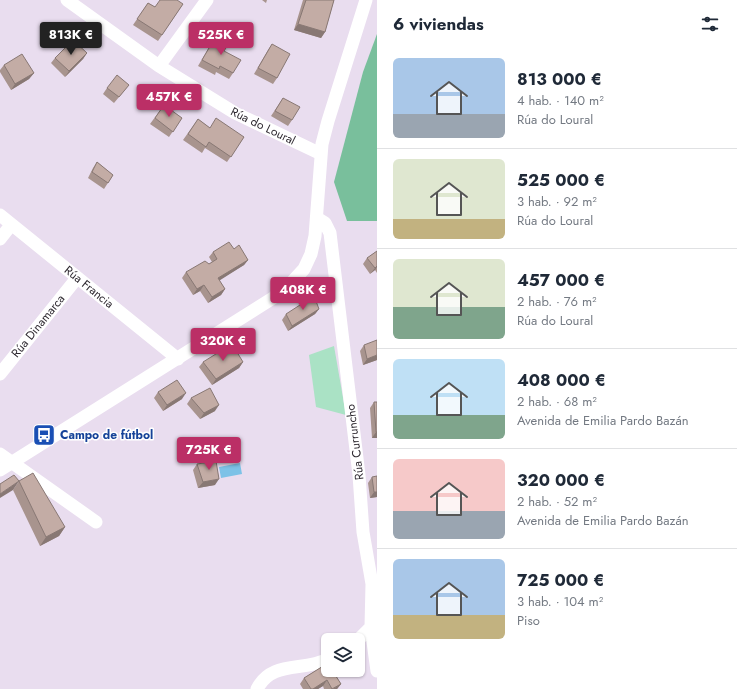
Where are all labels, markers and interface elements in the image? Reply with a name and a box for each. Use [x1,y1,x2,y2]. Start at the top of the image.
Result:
text: 6 viviendas [393,12,484,36]
icon: filters [699,13,721,35]
pin: 813K € [38,22,104,56]
pin: 525K € [188,22,254,56]
text: 813K € [49,25,93,44]
text: 525K € [198,25,244,44]
text: 813 000 € [517,67,602,91]
icon: home [425,74,473,122]
pin: 457K € [136,84,202,118]
text: 457K € [146,87,192,106]
text: 4 hab. · 140 m² [517,91,604,110]
street label: Rúa do Loural [227,103,299,149]
text: Rúa do Loural [517,110,593,129]
text: 525 000 € [517,168,605,192]
icon: home [425,175,473,223]
text: 3 hab. · 92 m² [517,192,597,211]
text: Rúa do Loural [517,211,593,230]
street label: Rúa Francia [60,261,118,313]
text: 457 000 € [517,268,605,292]
icon: home [425,275,473,323]
pin: 408K € [270,277,336,311]
text: 408K € [279,280,327,299]
street label: Rúa Dinamarca [7,291,69,361]
text: 2 hab. · 76 m² [517,292,597,311]
text: Rúa do Loural [517,311,593,330]
pin: 320K € [190,328,256,362]
text: 320K € [200,331,246,350]
text: 408 000 € [517,368,606,392]
icon: home [425,375,473,423]
text: 2 hab. · 68 m² [517,392,597,411]
street label: Rúa Curruncho [341,403,369,481]
text: Avenida de Emilia Pardo Bazán [517,411,689,430]
bus stop icon: Campo de fútbol [31,422,57,448]
place label: Campo de fútbol [60,426,153,444]
pin: 725K € [176,437,242,471]
text: 725K € [186,440,232,459]
text: 320 000 € [517,468,605,492]
icon: home [425,475,473,523]
text: 2 hab. · 52 m² [517,492,597,511]
text: Avenida de Emilia Pardo Bazán [517,511,689,530]
text: 725 000 € [517,568,604,592]
icon: home [425,575,473,623]
text: 3 hab. · 104 m² [517,592,603,611]
text: Piso [517,611,540,630]
map controls [321,633,365,677]
button: layers [321,633,365,677]

